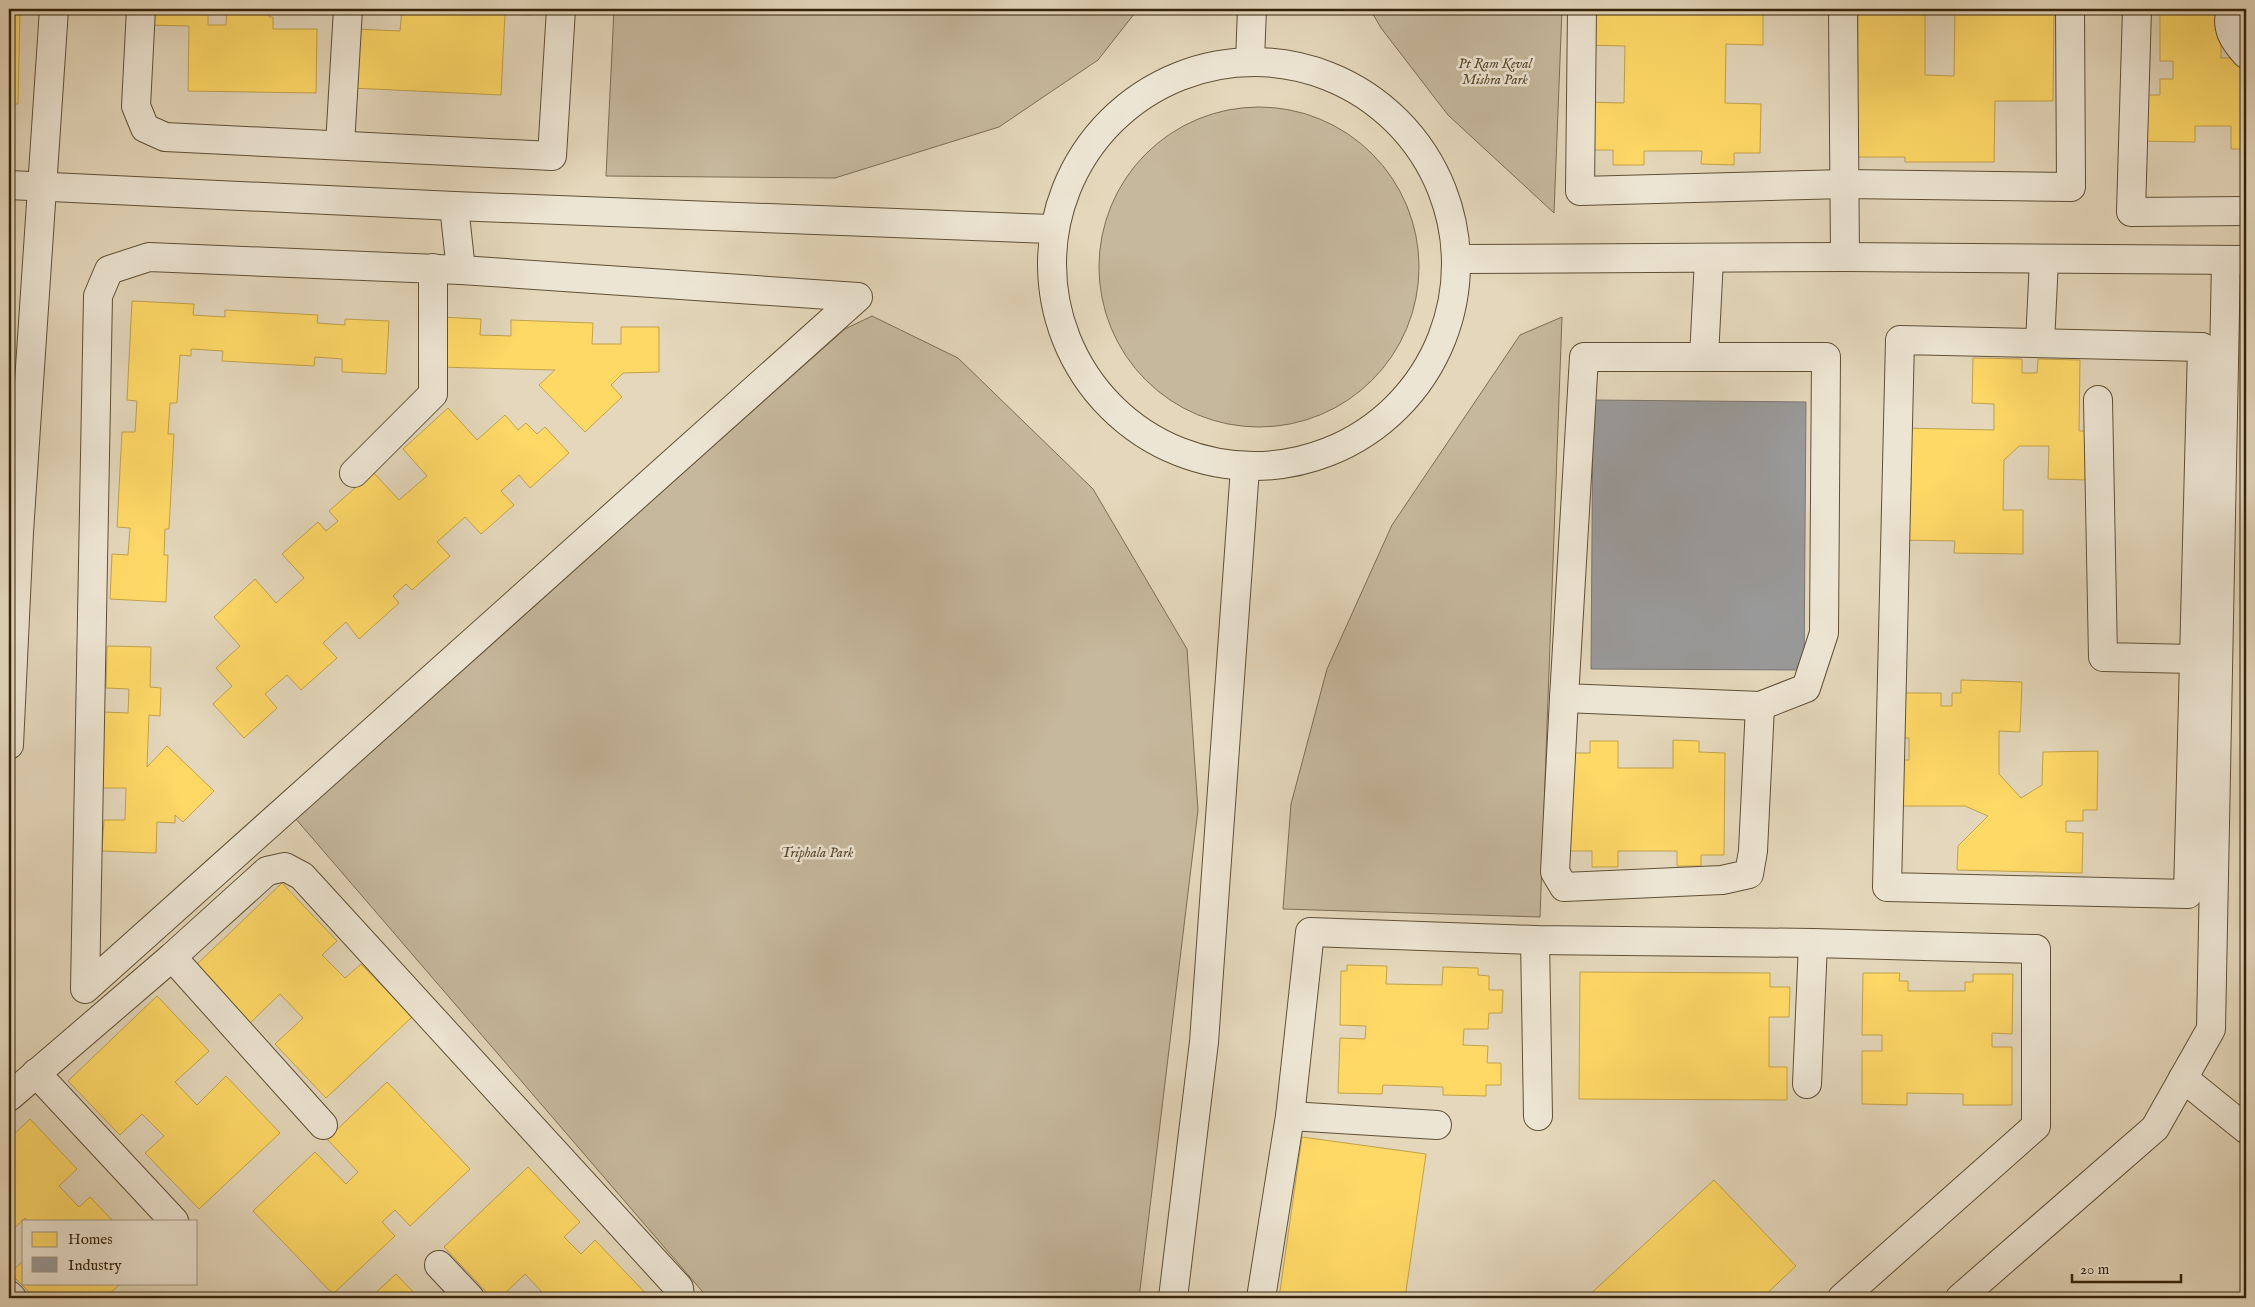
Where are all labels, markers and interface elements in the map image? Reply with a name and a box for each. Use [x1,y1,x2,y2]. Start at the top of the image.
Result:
park label: Pt Ram Keval Mishra Park [1458,55,1533,89]
park label: Triphala Park [781,844,854,862]
legend [22,1220,198,1284]
text: Homes [68,1230,112,1249]
scale bar [2072,1252,2181,1284]
text: Industry [68,1256,122,1275]
text: 20 m [2080,1260,2110,1279]

